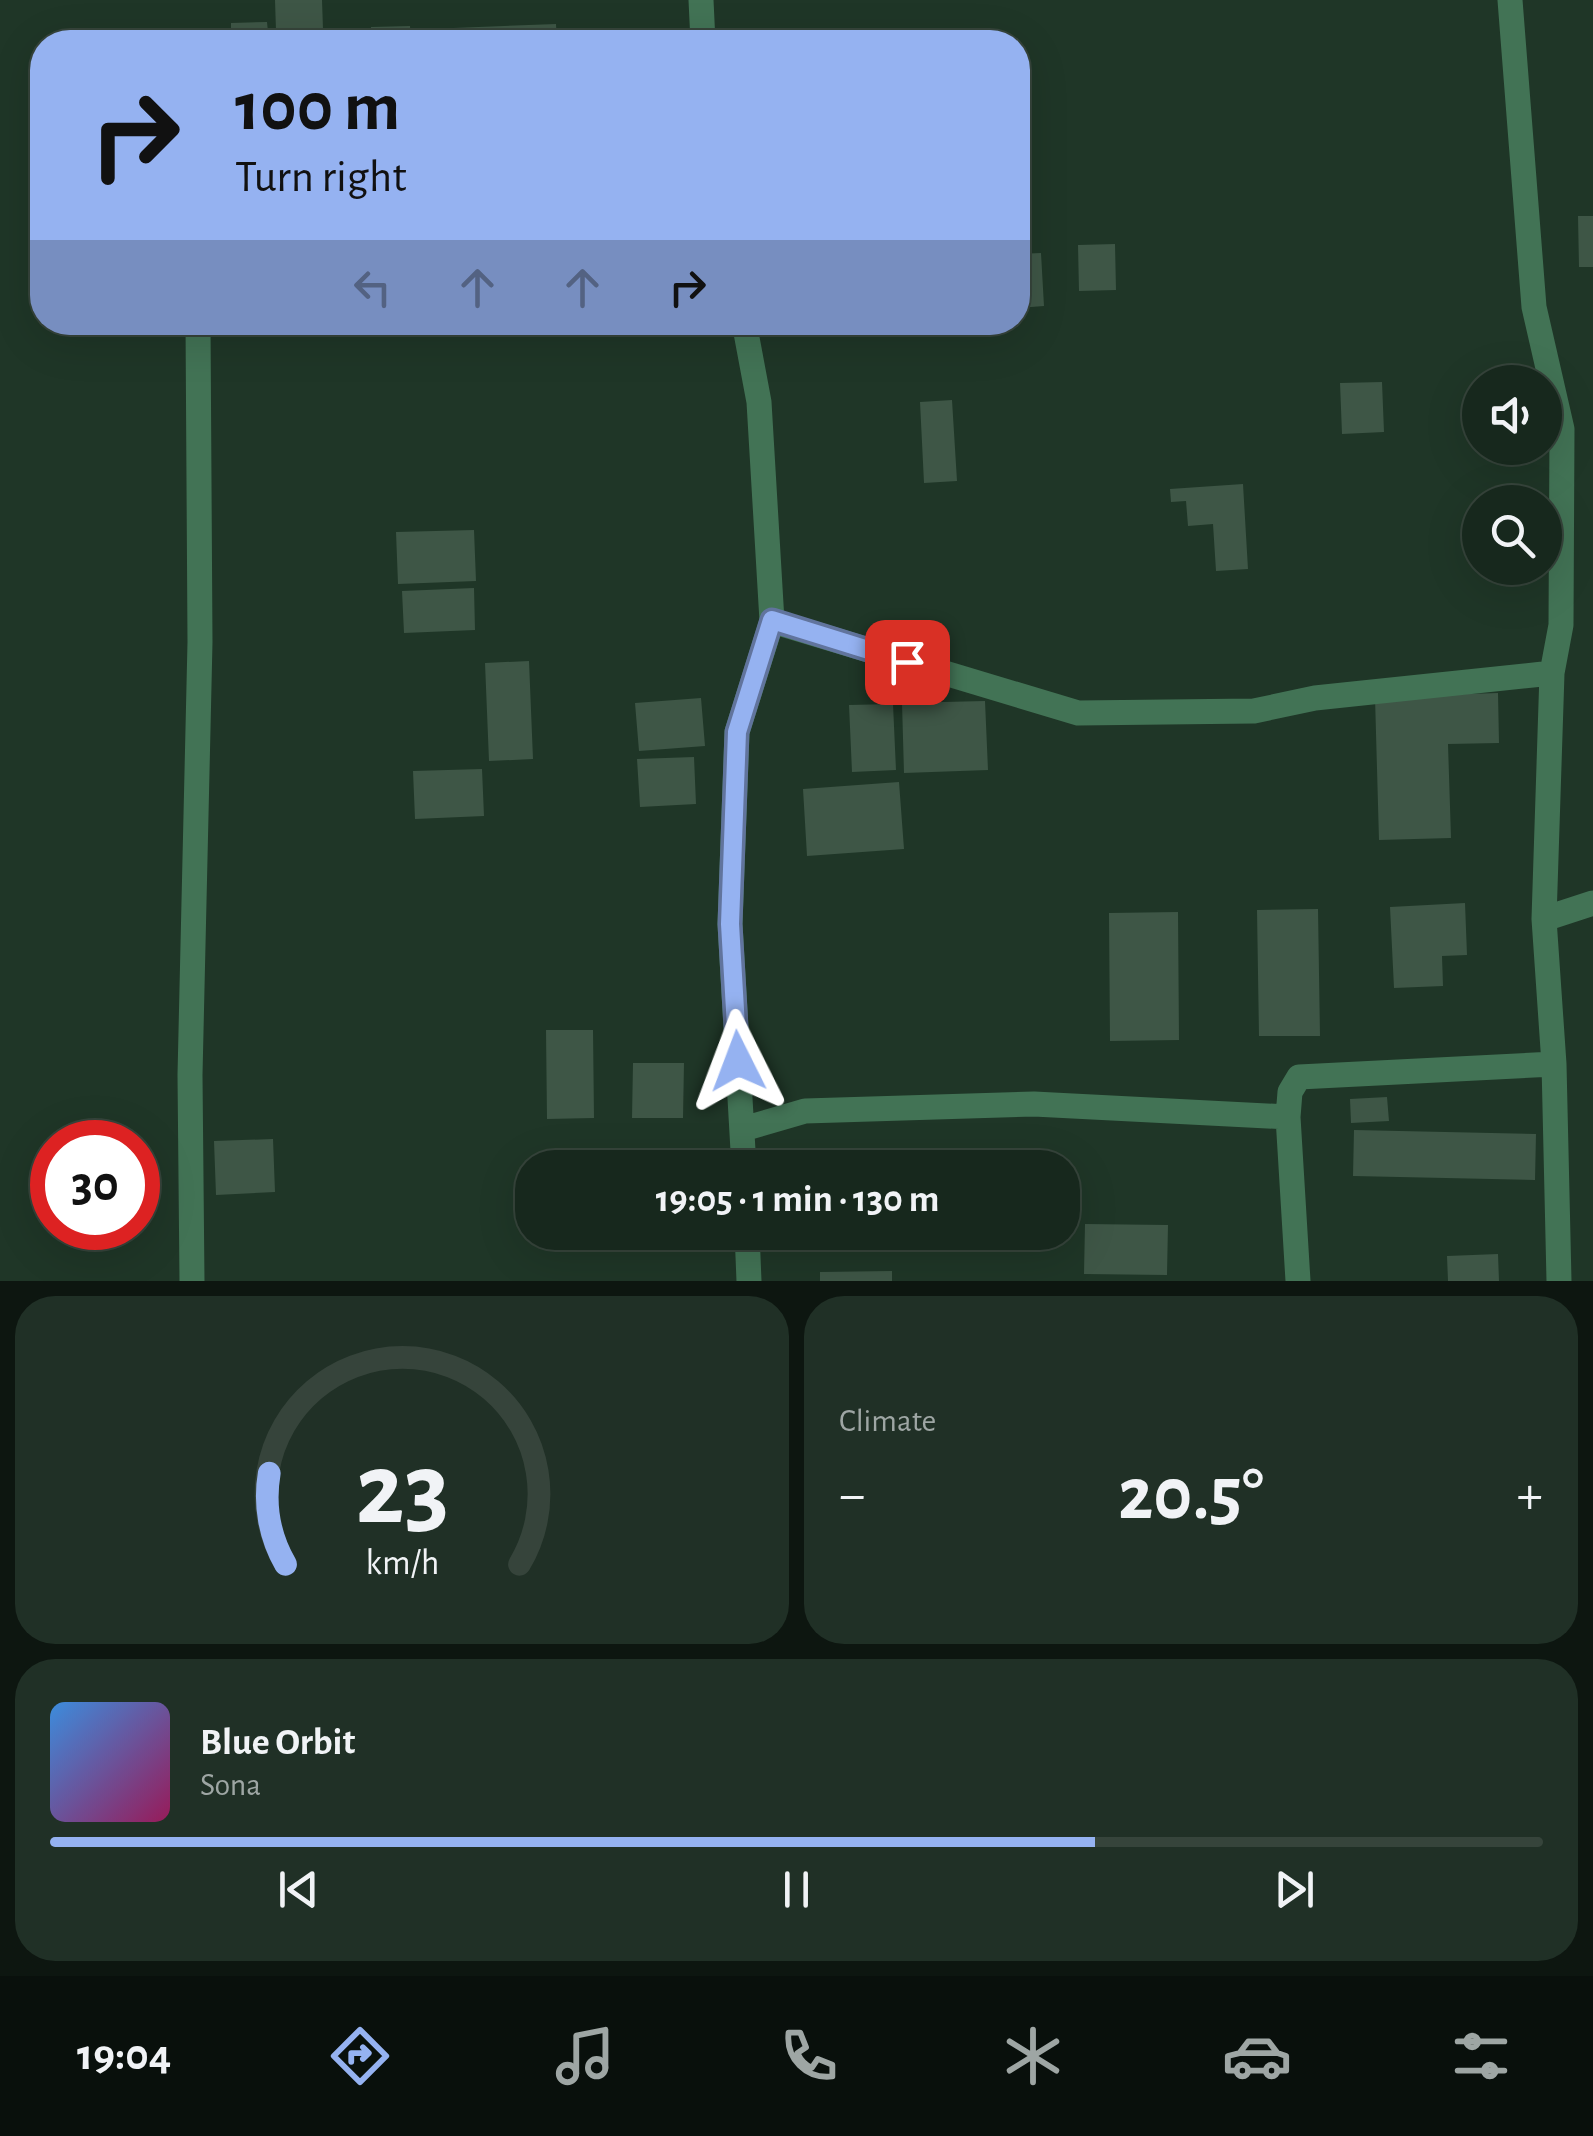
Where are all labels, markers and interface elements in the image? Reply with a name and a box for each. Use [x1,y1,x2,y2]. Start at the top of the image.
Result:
icon: right [70,70,200,200]
text: 100 m [235,73,400,143]
text: Turn right [235,155,407,200]
icon: left [345,260,400,315]
icon: ahead [450,260,505,315]
icon: ahead [555,260,610,315]
icon: right [660,260,715,315]
map controls [1462,365,1562,585]
button: sound [1462,365,1562,465]
button: search [1462,485,1562,585]
pin [865,620,950,705]
icon: arrive [880,635,935,690]
position arrow [686,1009,790,1113]
speed limit sign: 30 [30,1120,160,1250]
text: 19:05 · 1 min · 130 m [656,1181,939,1219]
text: Climate [839,1405,936,1437]
text: 23 [355,1439,449,1543]
text: 20.5° [1118,1458,1264,1533]
text: − [839,1468,865,1523]
text: + [1517,1468,1543,1523]
text: km/h [365,1545,439,1581]
text: Blue Orbit [200,1724,355,1762]
text: Sona [200,1769,261,1801]
icon: previous [271,1862,326,1917]
icon: pause [769,1862,824,1917]
icon: next [1267,1862,1322,1917]
icon: directions [325,2021,395,2091]
icon: music [550,2021,620,2091]
icon: phone [774,2021,844,2091]
icon: climate [998,2021,1068,2091]
icon: car [1222,2021,1292,2091]
icon: filters [1446,2021,1516,2091]
text: 19:04 [77,2033,171,2078]

